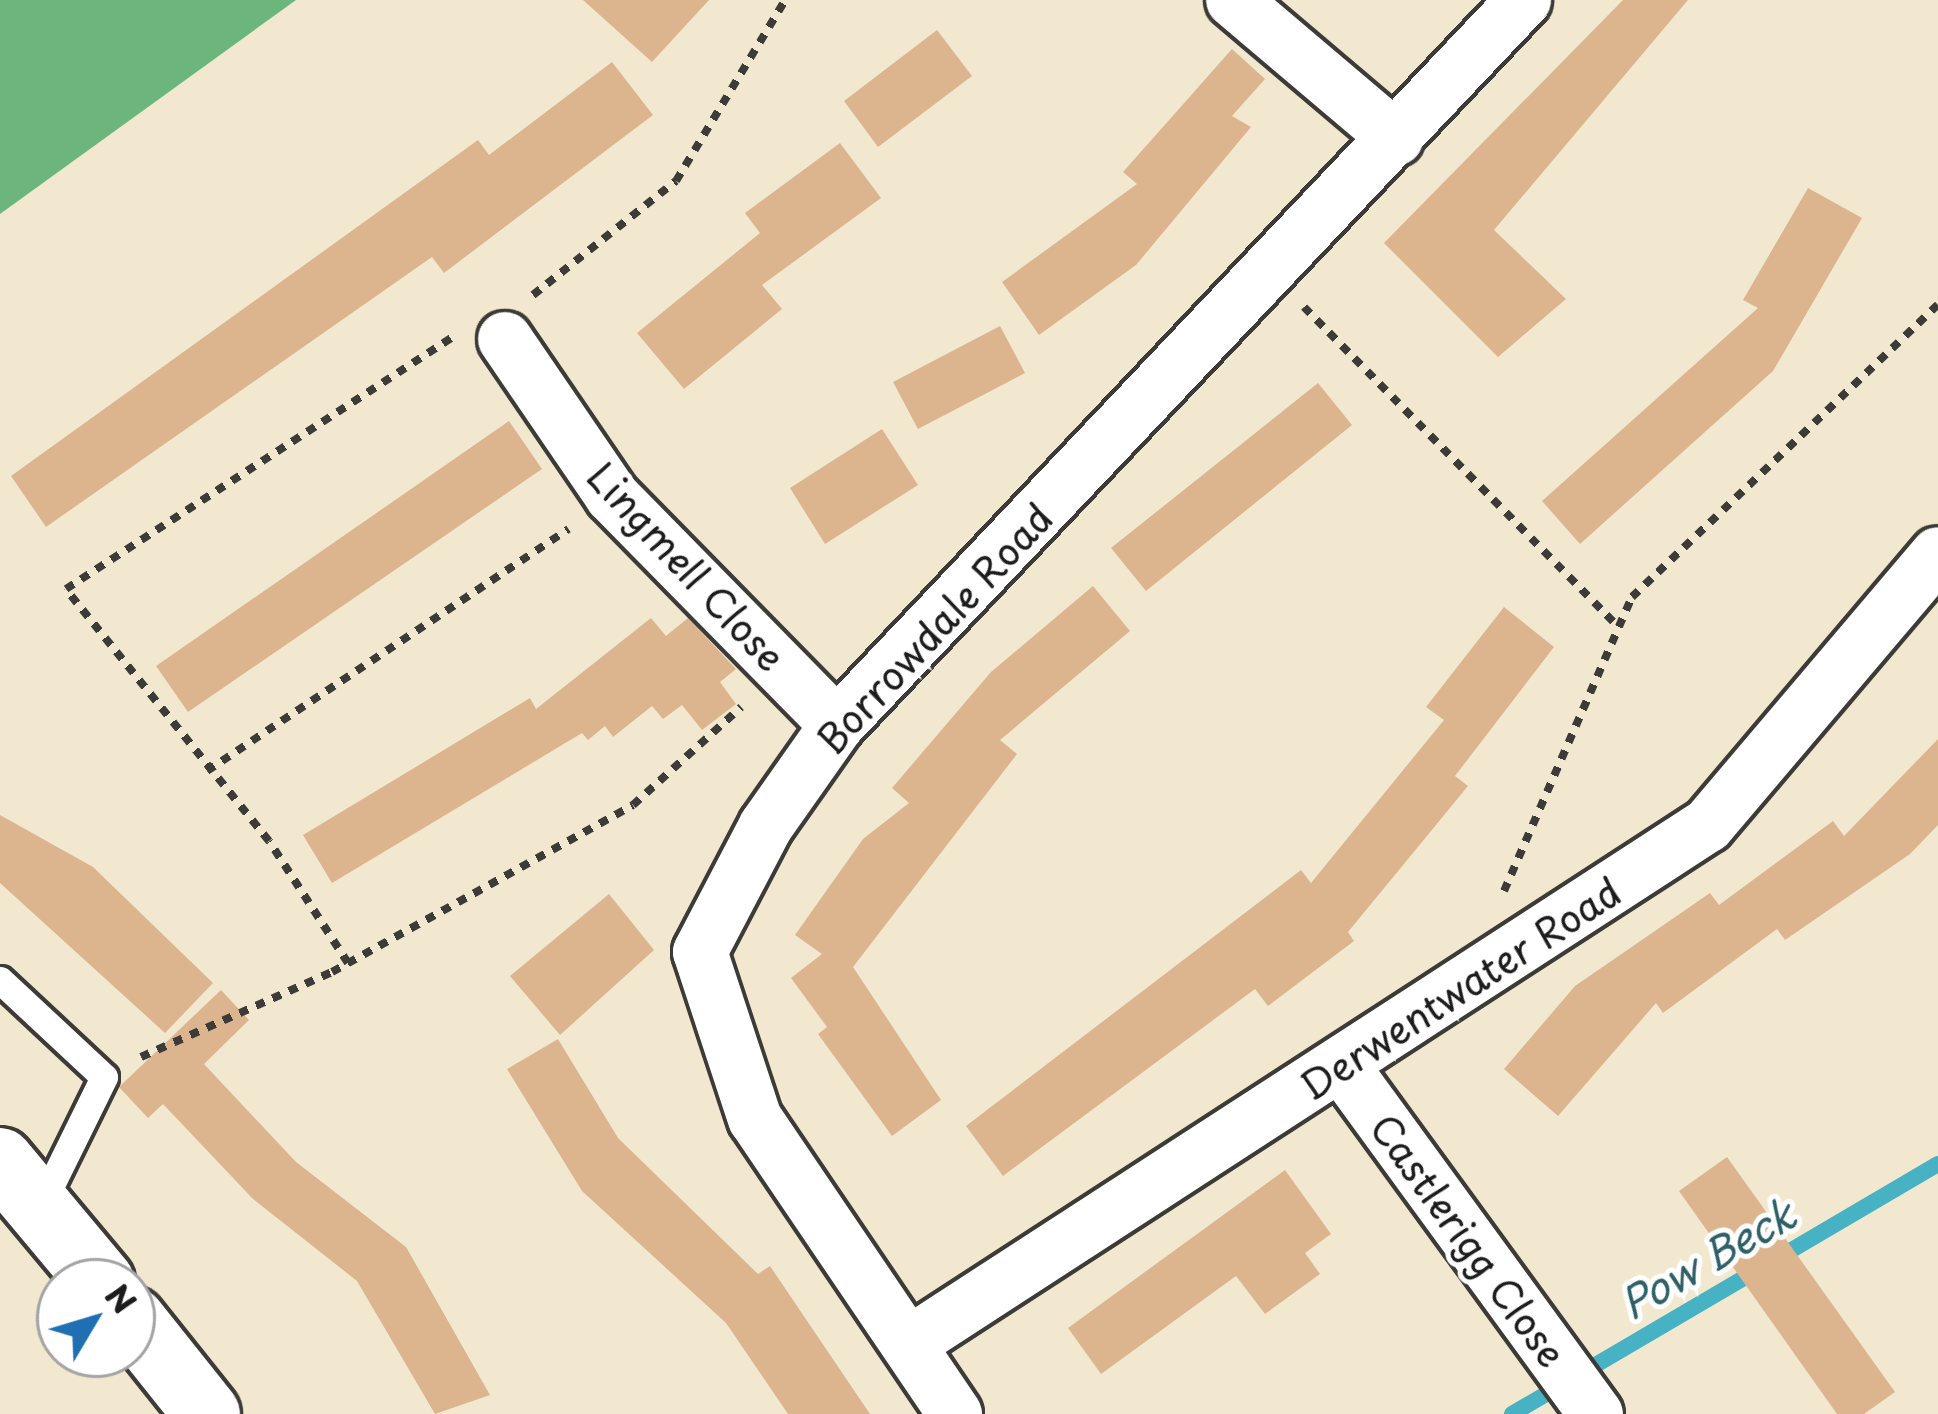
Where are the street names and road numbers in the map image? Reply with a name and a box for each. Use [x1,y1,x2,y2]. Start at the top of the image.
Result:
street label: Lingmell Close [578,451,796,681]
street label: Borrowdale Road [806,493,1062,763]
street label: Derwentwater Road [1290,866,1630,1110]
street label: Castlerigg Close [1361,1104,1577,1376]

